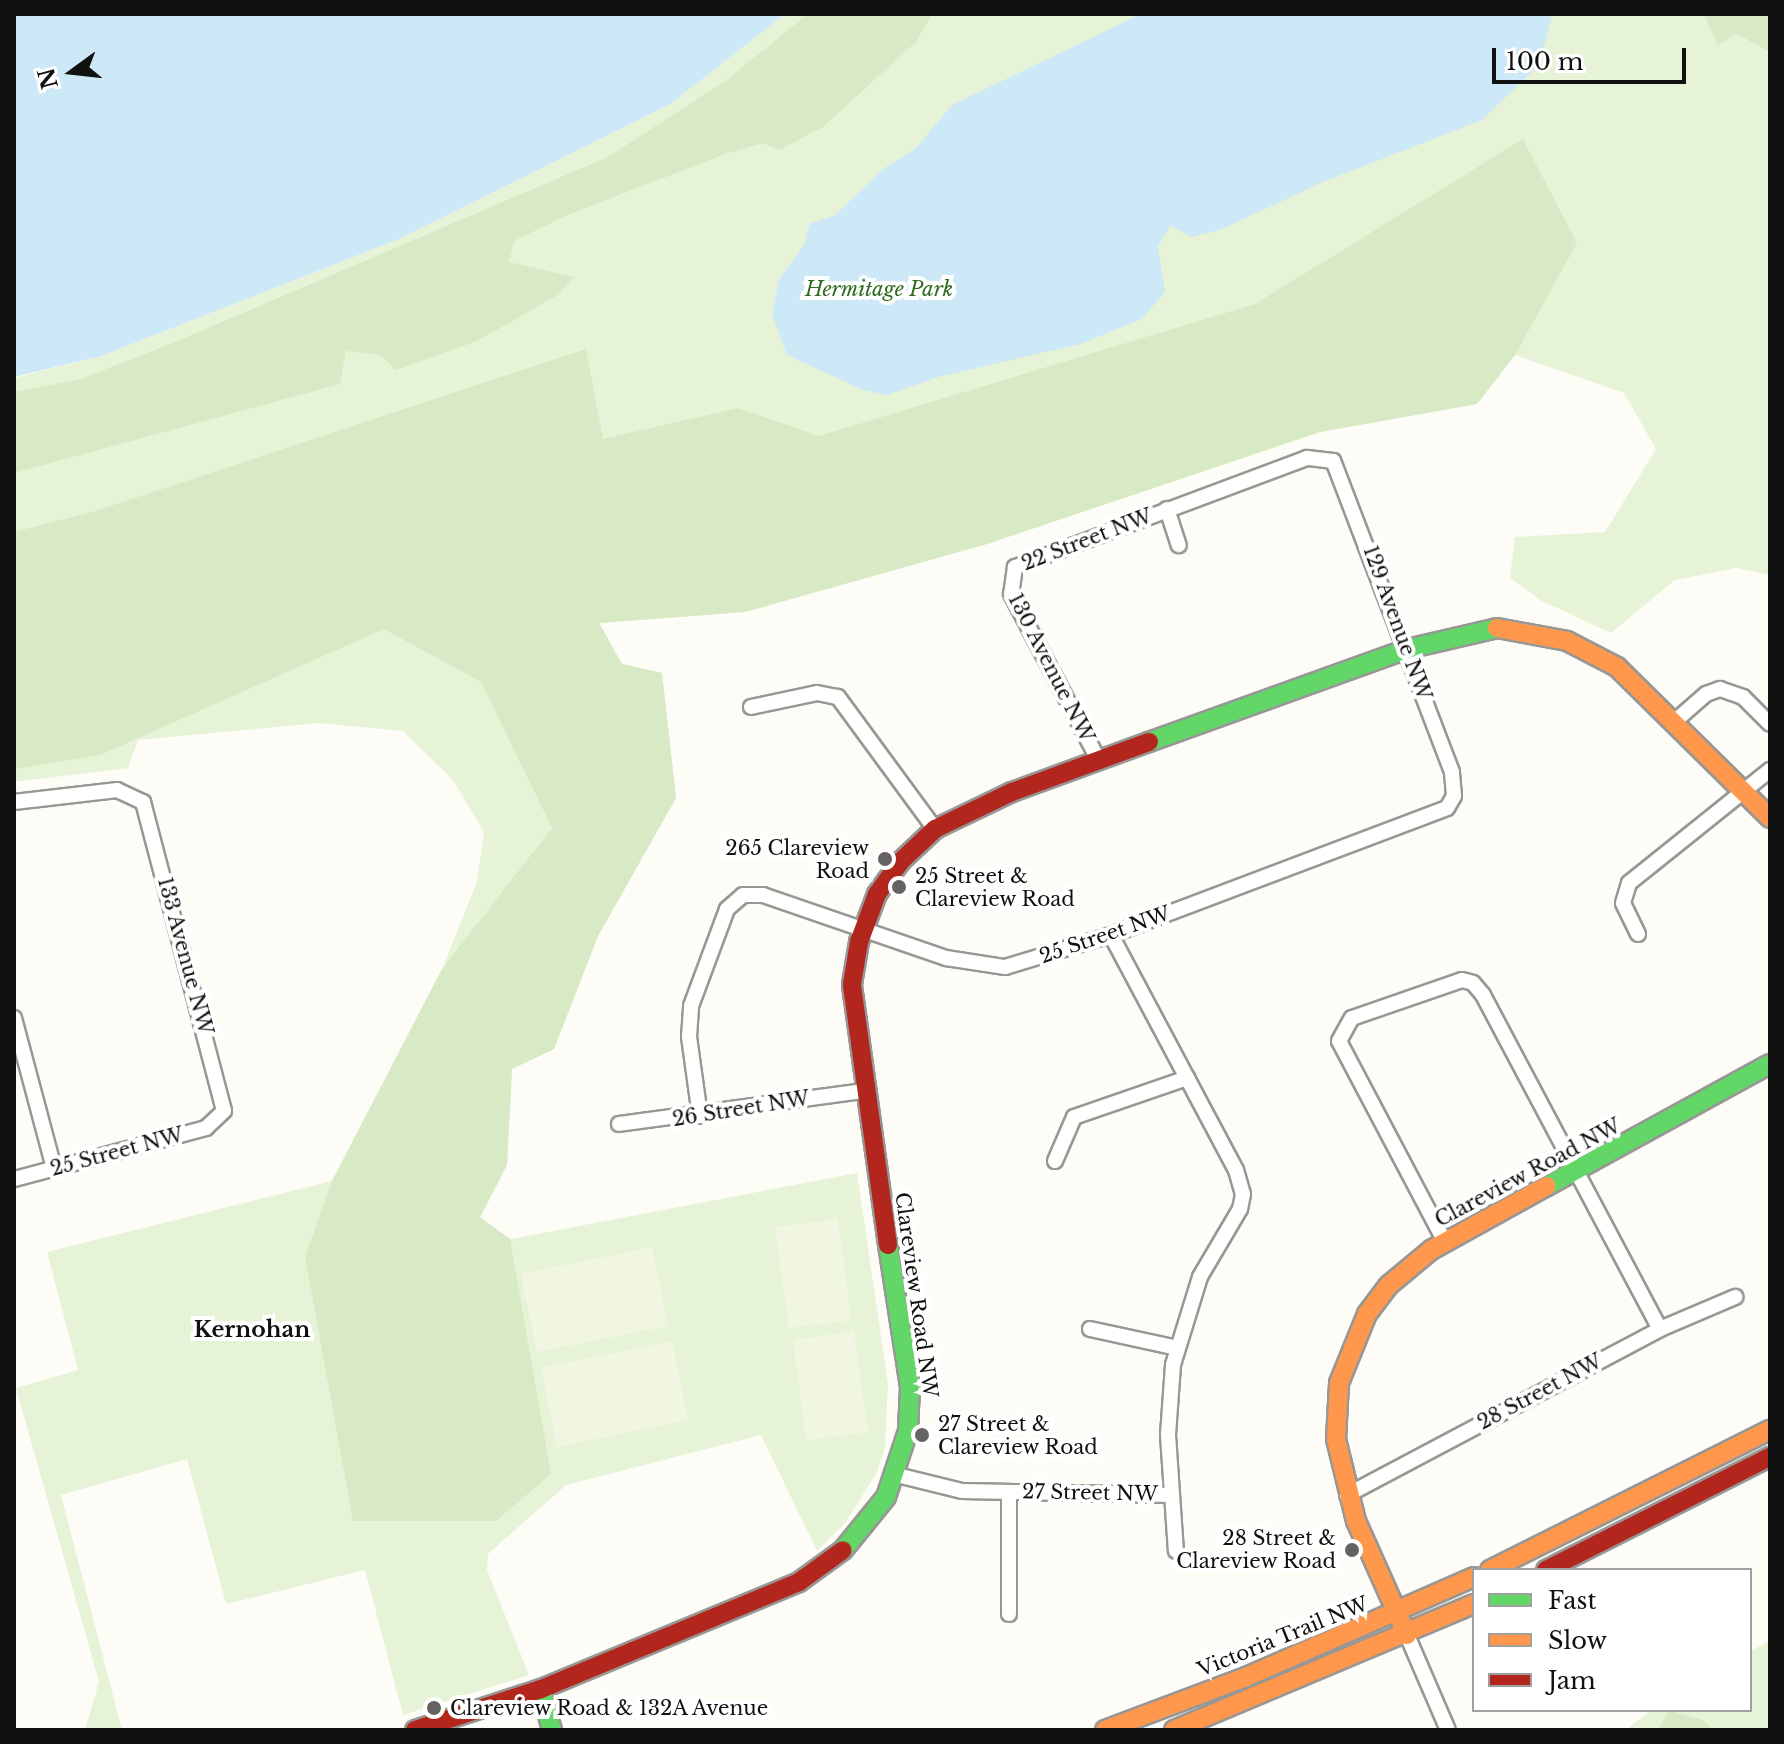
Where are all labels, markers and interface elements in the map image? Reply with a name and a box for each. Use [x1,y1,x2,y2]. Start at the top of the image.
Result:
north arrow [32,32,112,112]
scale bar [1496,32,1690,82]
text: 100 m [1506,47,1584,76]
text: N [33,65,64,92]
park label: Hermitage Park [805,277,953,301]
street label: 22 Street NW [1018,504,1156,576]
street label: 129 Avenue NW [1358,542,1436,704]
street label: 130 Avenue NW [1003,589,1099,747]
place label: 265 Clareview Road [725,836,869,883]
marker: 265 Clareview Road [876,850,894,868]
place label: 25 Street & Clareview Road [915,864,1075,911]
street label: 133 Avenue NW [152,874,218,1038]
marker: 25 Street & Clareview Road [890,878,908,896]
street label: 25 Street NW [1036,901,1174,969]
street label: 26 Street NW [671,1086,811,1132]
street label: Clareview Road NW [1431,1114,1625,1232]
street label: 25 Street NW [48,1123,186,1181]
street label: Clareview Road NW [890,1191,942,1399]
district label: Kernohan [194,1317,310,1343]
street label: 28 Street NW [1474,1349,1606,1435]
place label: 27 Street & Clareview Road [938,1412,1098,1459]
marker: 27 Street & Clareview Road [913,1426,931,1444]
street label: 27 Street NW [1022,1480,1158,1506]
place label: 28 Street & Clareview Road [1176,1526,1336,1573]
marker: 28 Street & Clareview Road [1343,1541,1361,1559]
legend [1472,1568,1752,1712]
text: Fast [1548,1586,1596,1615]
street label: Victoria Trail NW [1194,1592,1372,1682]
text: Slow [1548,1626,1607,1655]
text: Jam [1548,1666,1596,1695]
place label: Clareview Road & 132A Avenue [450,1696,770,1720]
marker: Clareview Road & 132A Avenue [425,1699,443,1717]

